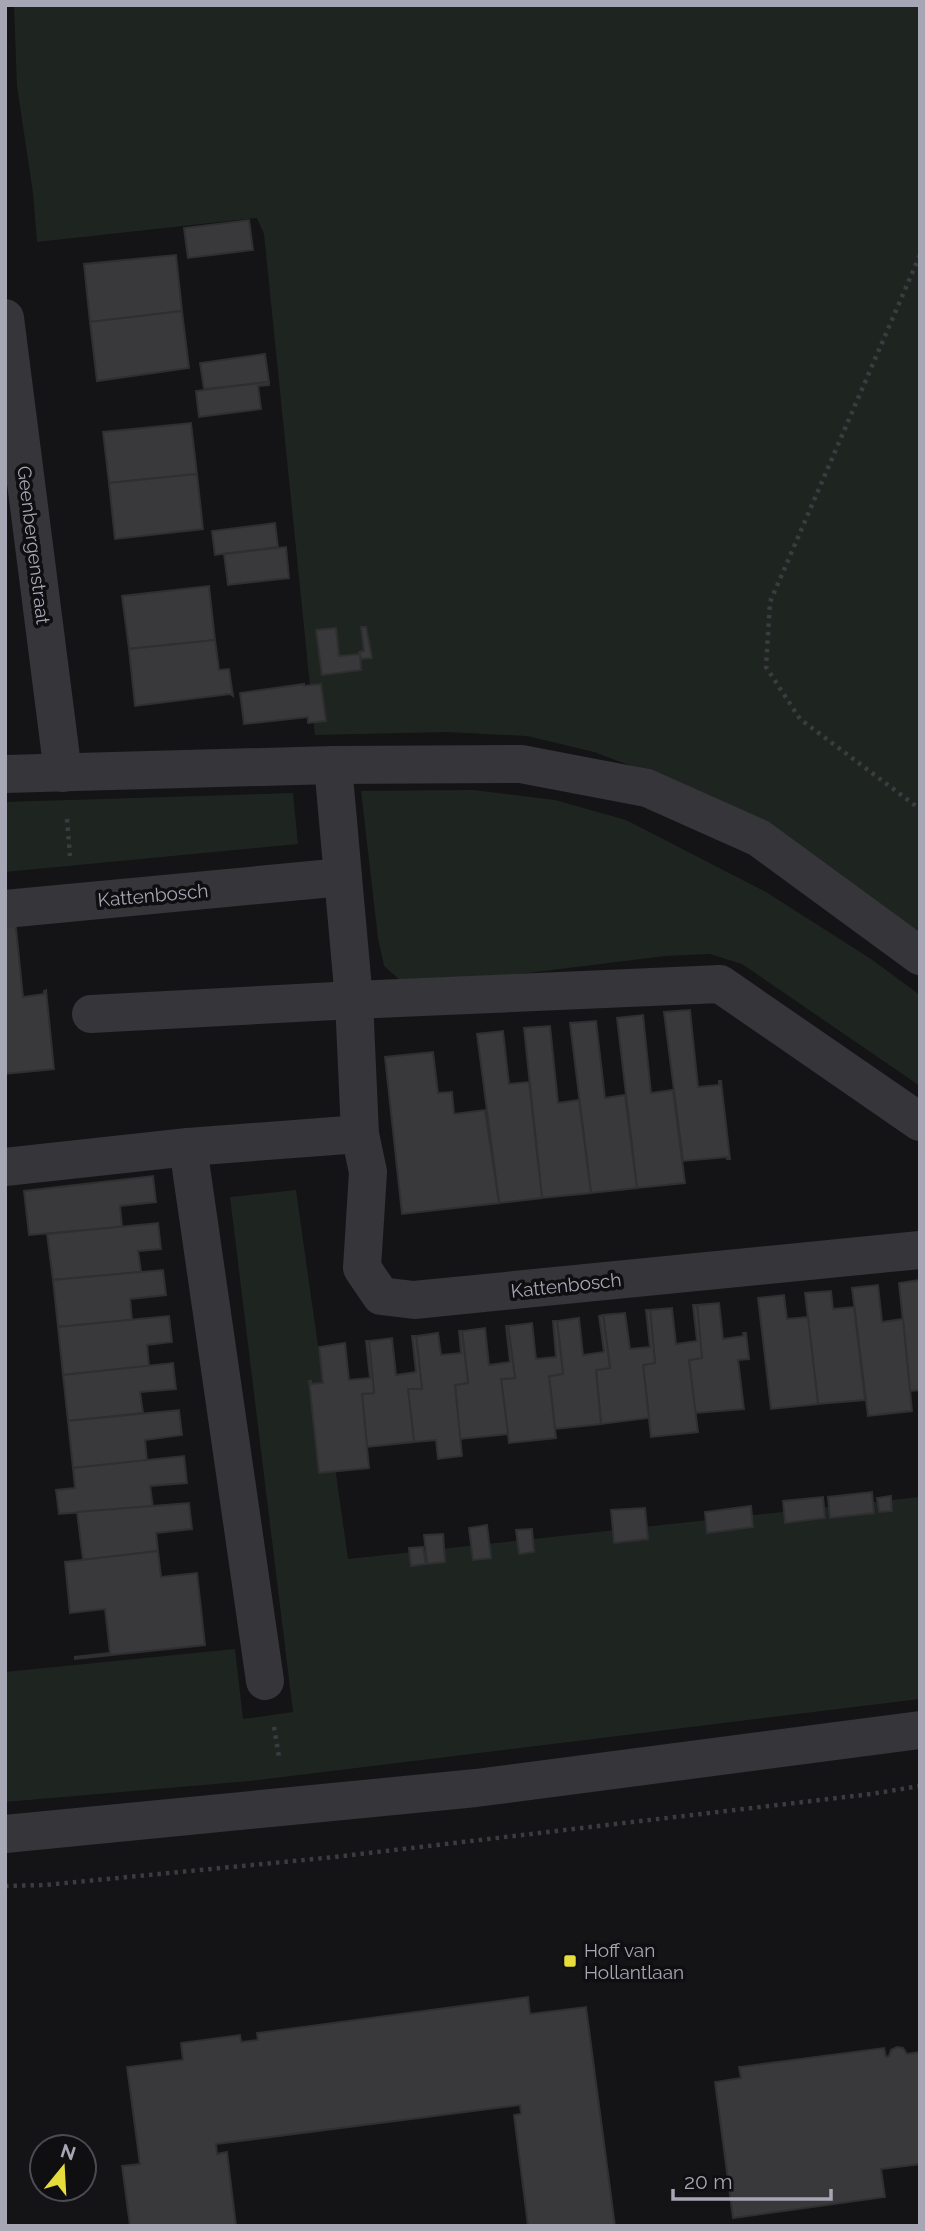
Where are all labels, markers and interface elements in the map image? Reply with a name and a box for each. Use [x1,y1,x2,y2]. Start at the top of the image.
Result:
street label: Geenbergenstraat [13,465,55,626]
street label: Kattenbosch [97,879,209,911]
street label: Kattenbosch [510,1268,622,1302]
place label: Hoff van Hollantlaan [584,1939,684,1983]
marker: Hoff van Hollantlaan [562,1953,578,1969]
north arrow [28,2133,98,2203]
text: N [58,2139,79,2165]
scale bar [673,2158,830,2202]
text: 20 m [684,2169,732,2194]

